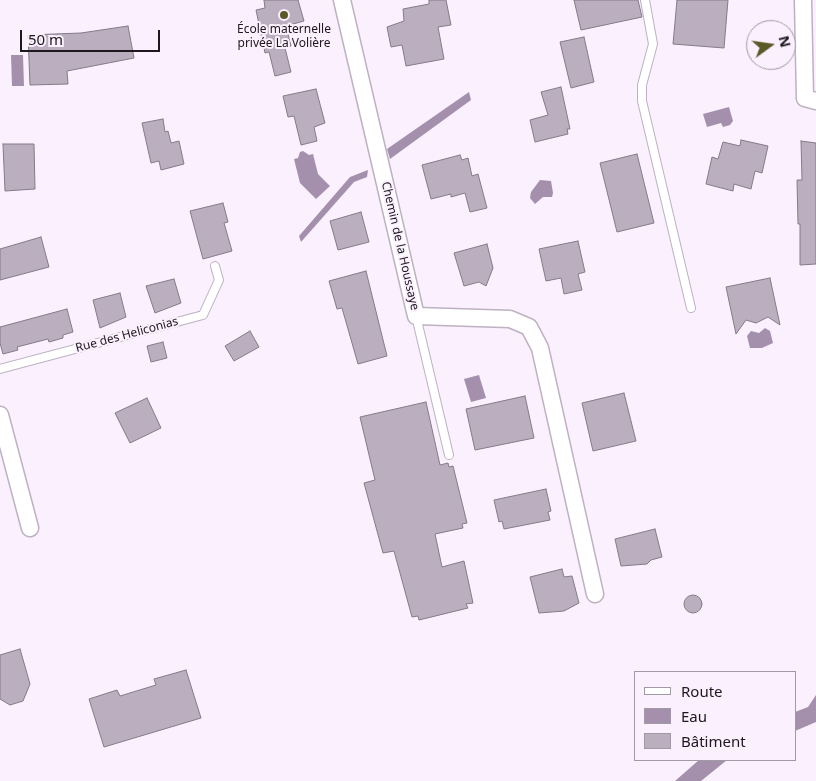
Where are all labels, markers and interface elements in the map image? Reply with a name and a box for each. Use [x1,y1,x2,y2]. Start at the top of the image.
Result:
marker: École maternelle privée La Volière [278,9,290,21]
scale bar [22,20,162,52]
north arrow [746,20,796,70]
place label: École maternelle privée La Volière [237,23,331,51]
text: 50 m [28,29,63,49]
text: N [774,34,796,49]
street label: Chemin de la Houssaye [378,180,422,312]
street label: Rue des Heliconias [74,314,180,356]
legend [634,671,796,761]
text: Route [681,681,723,701]
text: Eau [681,706,707,726]
text: Bâtiment [681,731,746,751]

